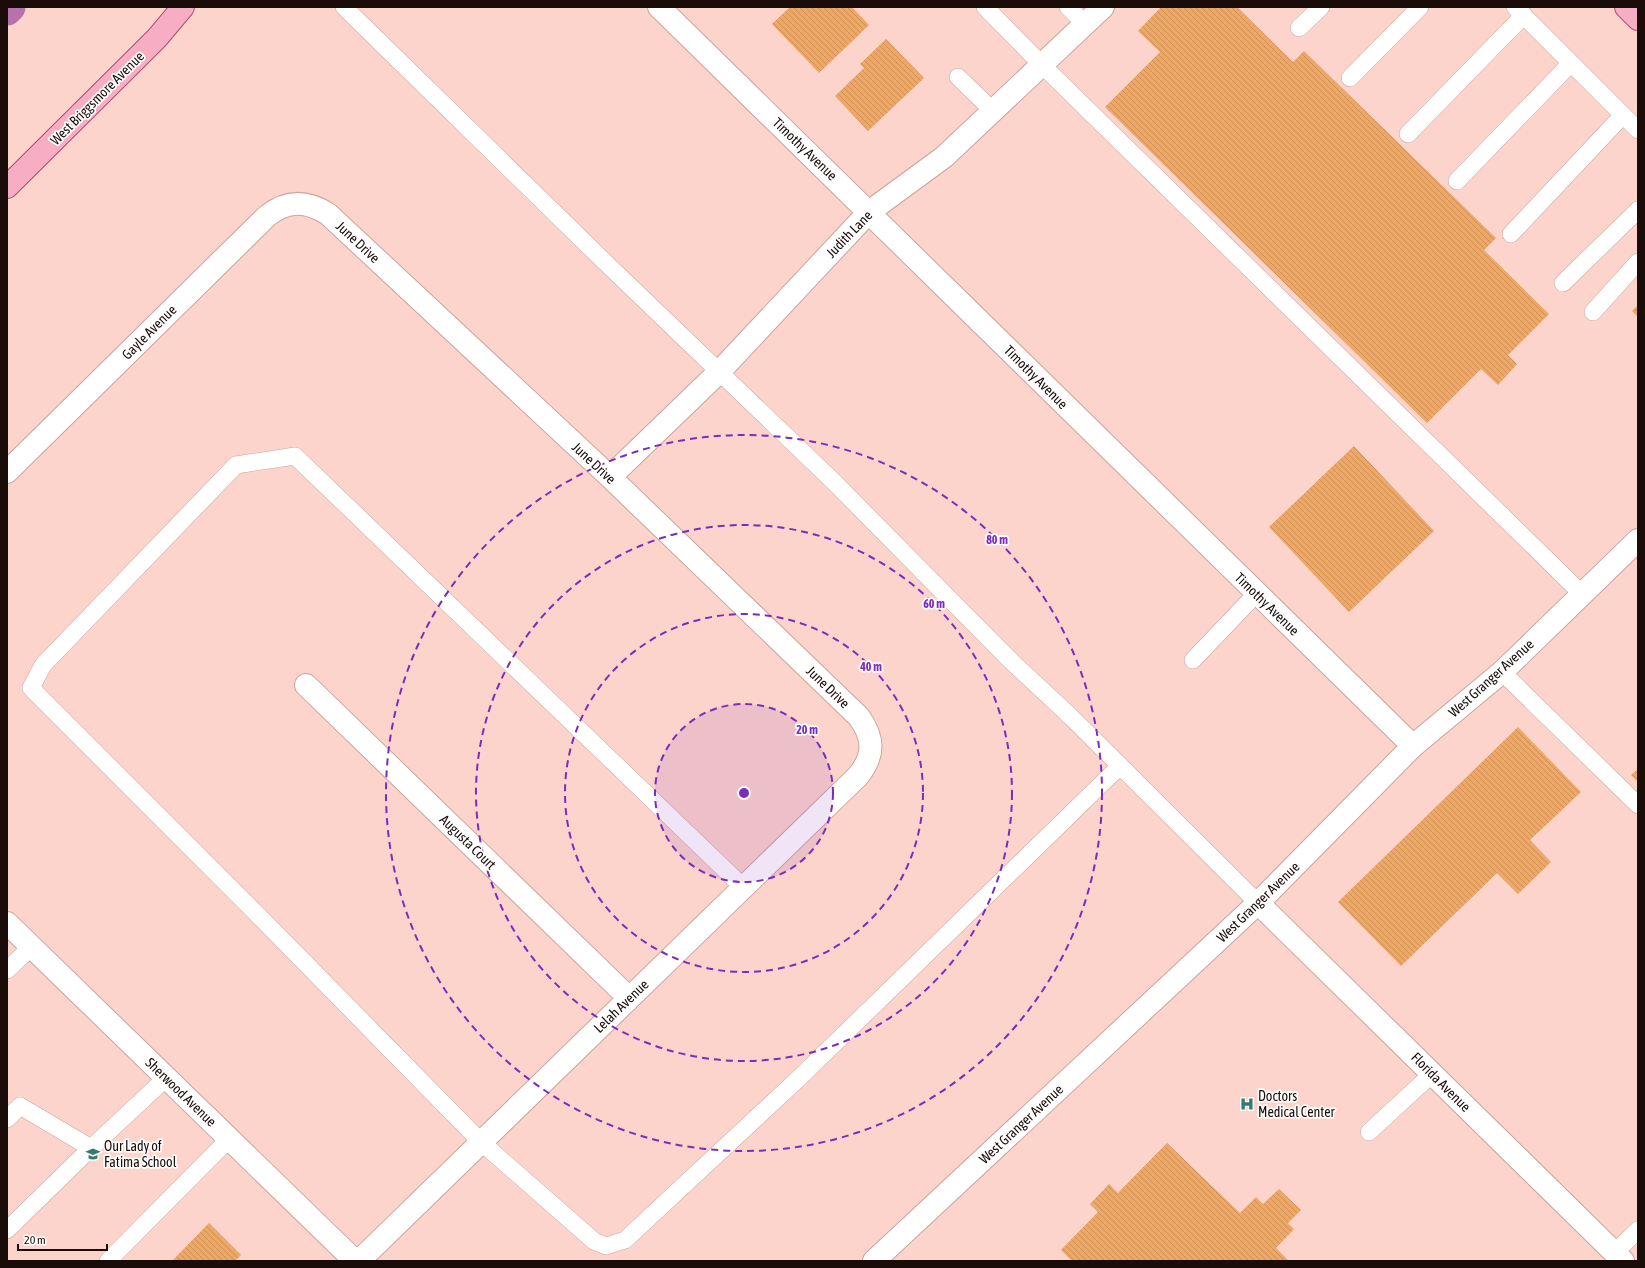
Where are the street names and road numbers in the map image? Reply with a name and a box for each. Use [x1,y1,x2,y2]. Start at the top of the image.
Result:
street label: West Briggsmore Avenue [47,48,147,148]
street label: Timothy Avenue [770,114,840,184]
street label: Judith Lane [823,207,875,261]
street label: June Drive [333,218,383,266]
street label: Gayle Avenue [118,301,180,363]
street label: Timothy Avenue [1001,342,1071,412]
street label: June Drive [569,439,619,487]
street label: Timothy Avenue [1232,569,1302,639]
street label: West Granger Avenue [1445,636,1537,720]
street label: June Drive [803,663,853,711]
street label: Augusta Court [437,811,499,873]
street label: West Granger Avenue [1213,859,1303,945]
street label: Lelah Avenue [590,976,652,1036]
street label: Florida Avenue [1408,1049,1474,1115]
street label: Sherwood Avenue [142,1054,220,1130]
street label: West Granger Avenue [976,1081,1066,1167]

